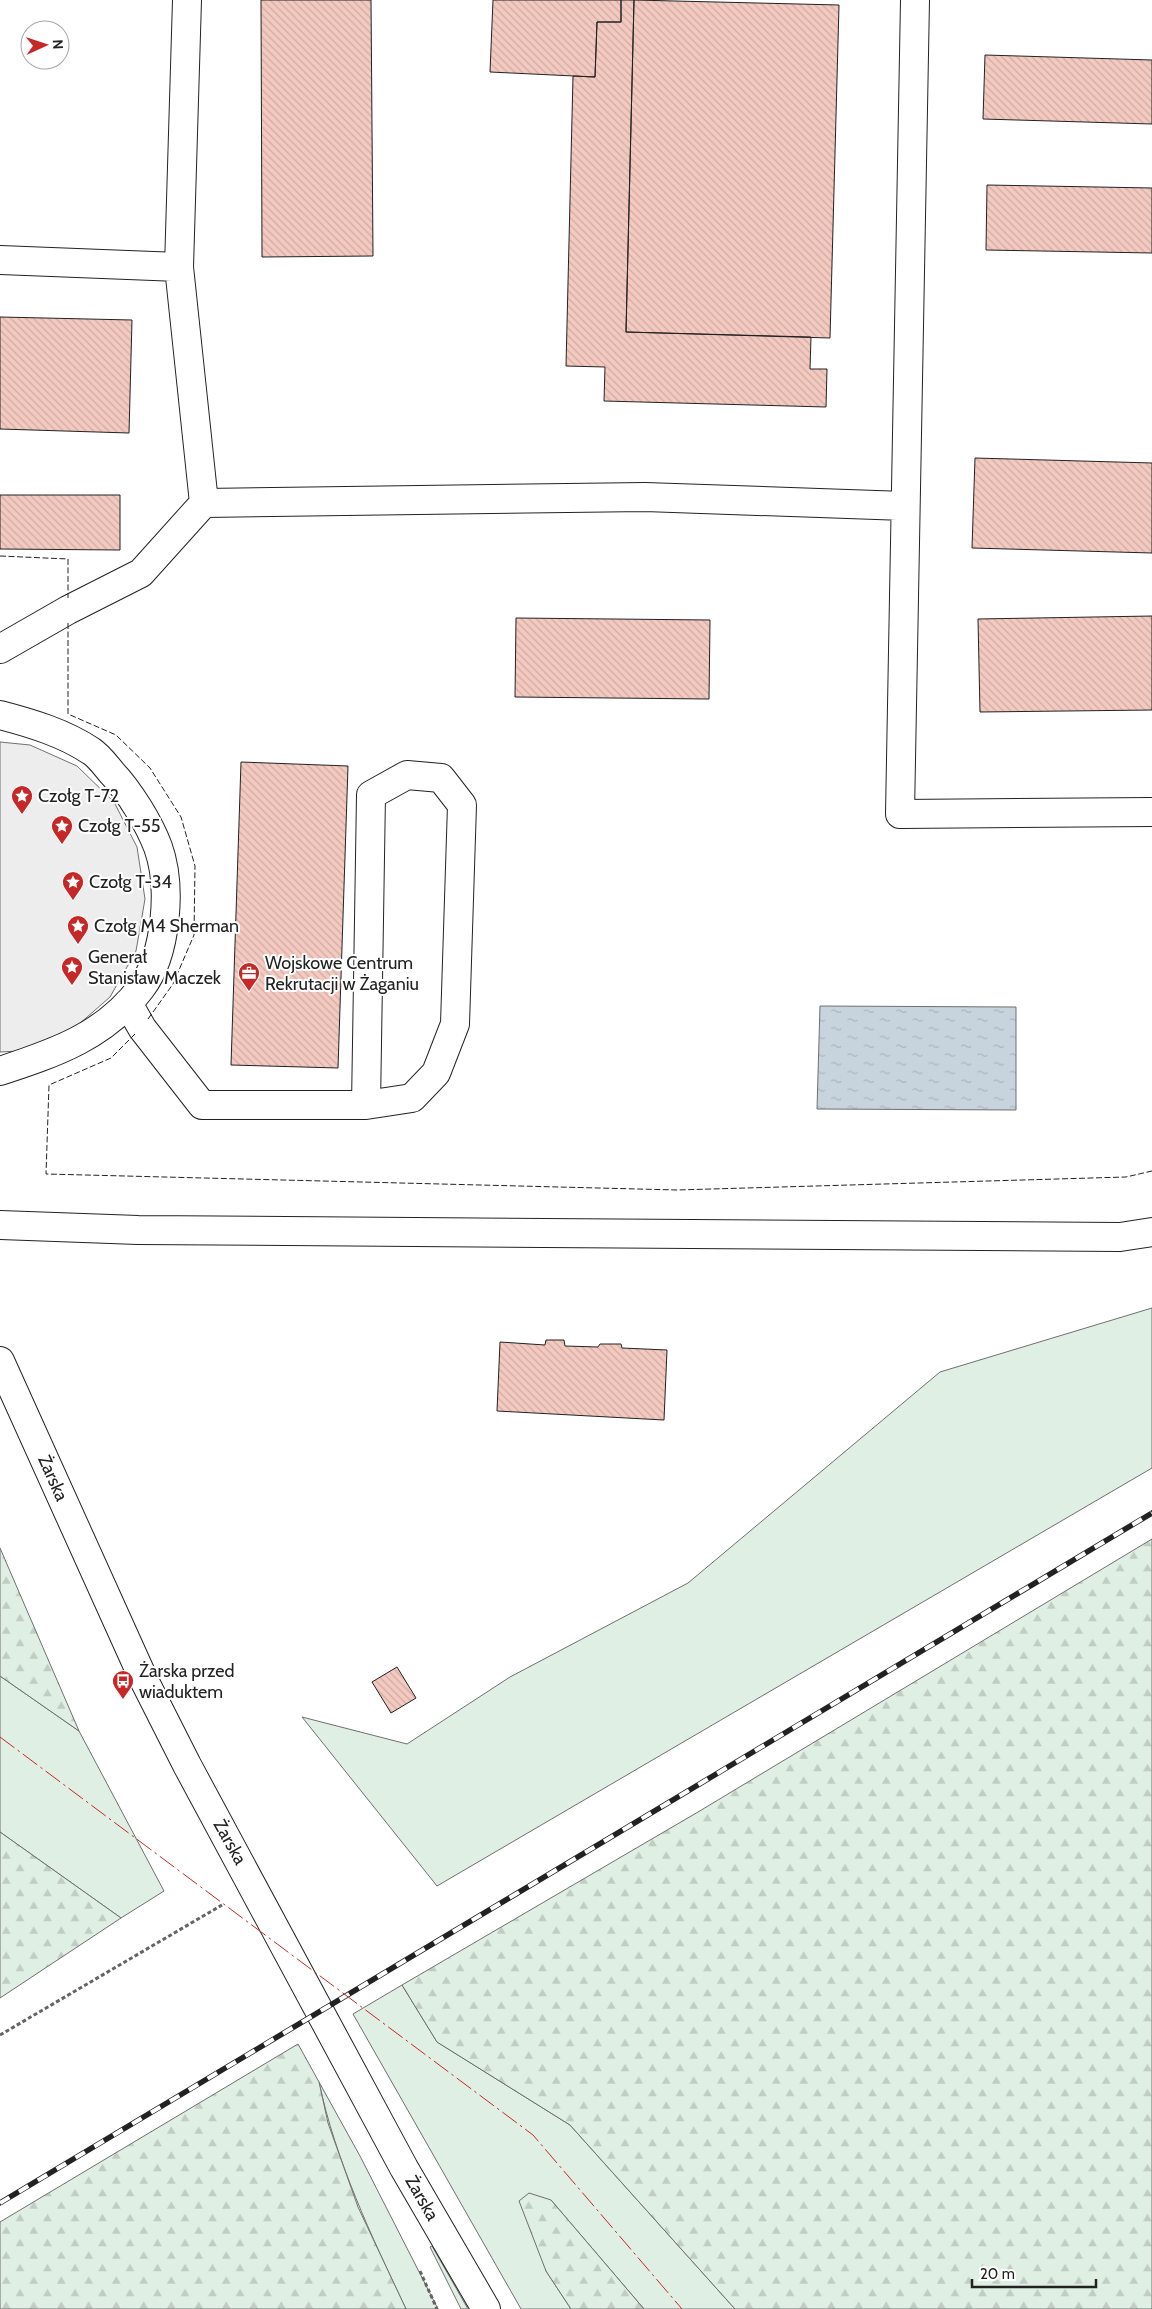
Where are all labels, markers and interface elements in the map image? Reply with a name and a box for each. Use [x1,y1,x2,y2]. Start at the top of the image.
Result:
north arrow [20,20,70,70]
text: N [49,39,67,50]
place icon: Czołg T-72 [10,784,34,815]
place label: Czołg T-72 [38,785,119,807]
place icon: Czołg T-55 [50,814,74,845]
place label: Czołg T-55 [78,815,161,837]
place icon: Czołg T-34 [61,870,85,901]
place label: Czołg T-34 [89,871,172,893]
place icon: Czołg M4 Sherman [66,914,90,945]
place label: Czołg M4 Sherman [94,915,239,937]
place label: Generał Stanisław Maczek [88,946,222,989]
place label: Wojskowe Centrum Rekrutacji w Żaganiu [265,952,419,995]
place icon: Generał Stanisław Maczek [60,955,84,986]
office icon: Wojskowe Centrum Rekrutacji w Żaganiu [237,961,261,992]
street label: Żarska [33,1451,73,1505]
place label: Żarska przed wiaduktem [139,1660,235,1703]
bus stop icon: Żarska przed wiaduktem [111,1669,135,1700]
street label: Żarska [209,1816,251,1869]
street label: Żarska [400,2172,444,2225]
scale bar [972,2256,1096,2288]
text: 20 m [980,2265,1015,2283]

